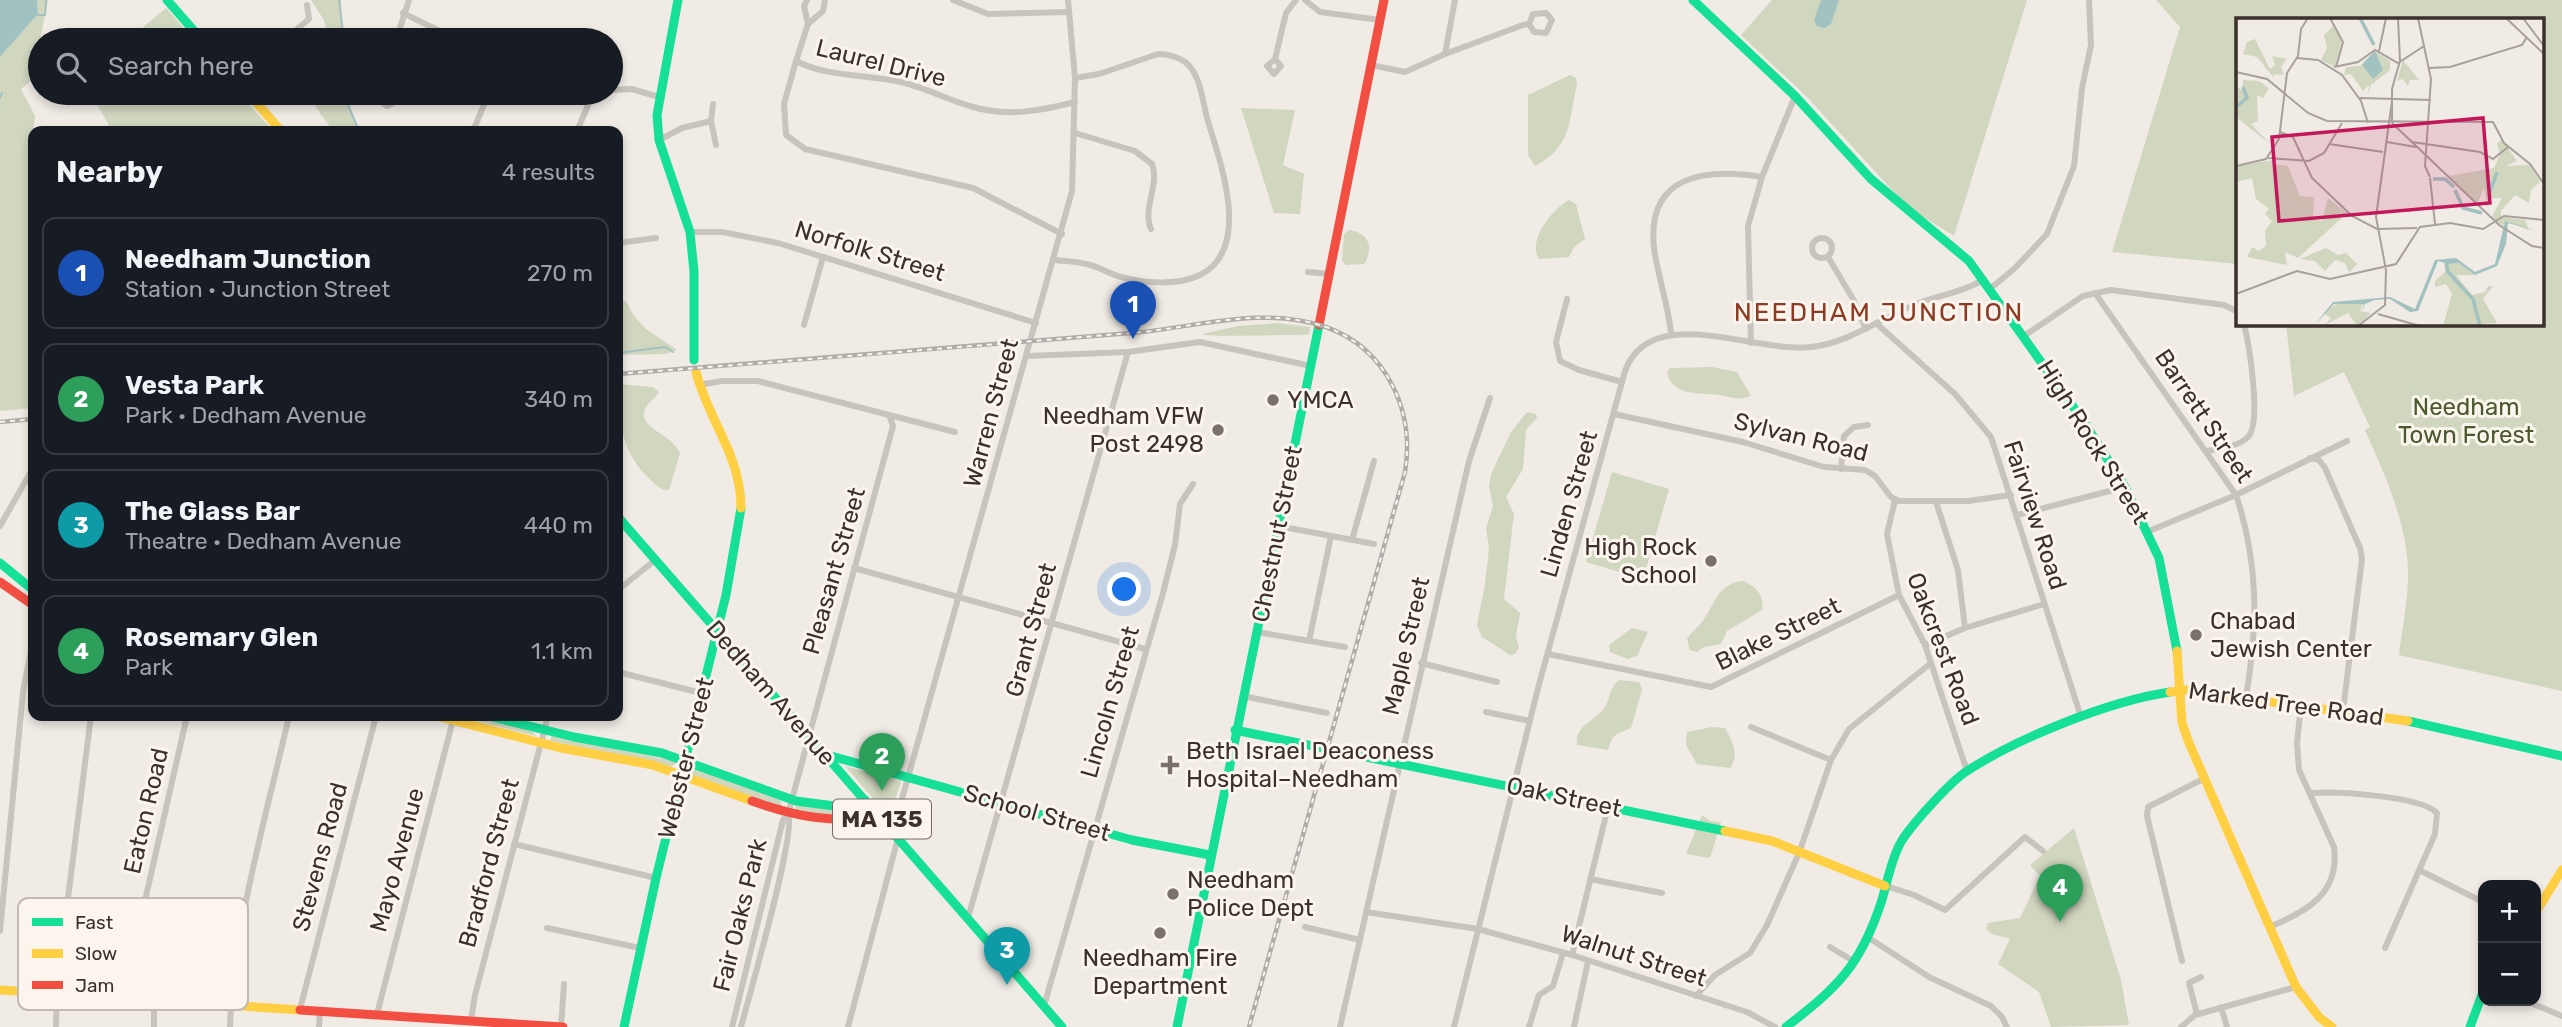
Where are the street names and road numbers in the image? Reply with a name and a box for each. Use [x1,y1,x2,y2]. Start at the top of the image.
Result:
street label: Laurel Drive [813,33,949,93]
street label: Norfolk Street [792,215,948,287]
street label: Warren Street [958,335,1024,491]
street label: Barrett Street [2149,344,2259,488]
street label: High Rock Street [2031,355,2155,529]
street label: Sylvan Road [1731,407,1871,467]
street label: Linden Street [1535,427,1603,581]
street label: Fairview Road [1998,437,2072,593]
street label: Chestnut Street [1246,443,1308,625]
street label: Pleasant Street [797,484,871,658]
street label: Grant Street [1000,560,1062,700]
street label: Oakcrest Road [1901,569,1985,729]
street label: Maple Street [1376,574,1436,718]
street label: Blake Street [1711,592,1845,676]
street label: Dedham Avenue [700,615,842,771]
street label: Lincoln Street [1075,623,1145,781]
street label: Webster Street [652,674,720,842]
street label: Marked Tree Road [2187,676,2385,732]
street label: Eaton Road [118,745,174,877]
street label: Oak Street [1504,771,1624,823]
street label: Bradford Street [453,775,525,951]
street label: Stevens Road [287,779,353,935]
street label: School Street [960,779,1114,847]
street label: Mayo Avenue [364,785,430,935]
road number: MA 135 [833,800,931,838]
street label: Fair Oaks Park [707,835,773,994]
street label: Walnut Street [1558,919,1710,993]

